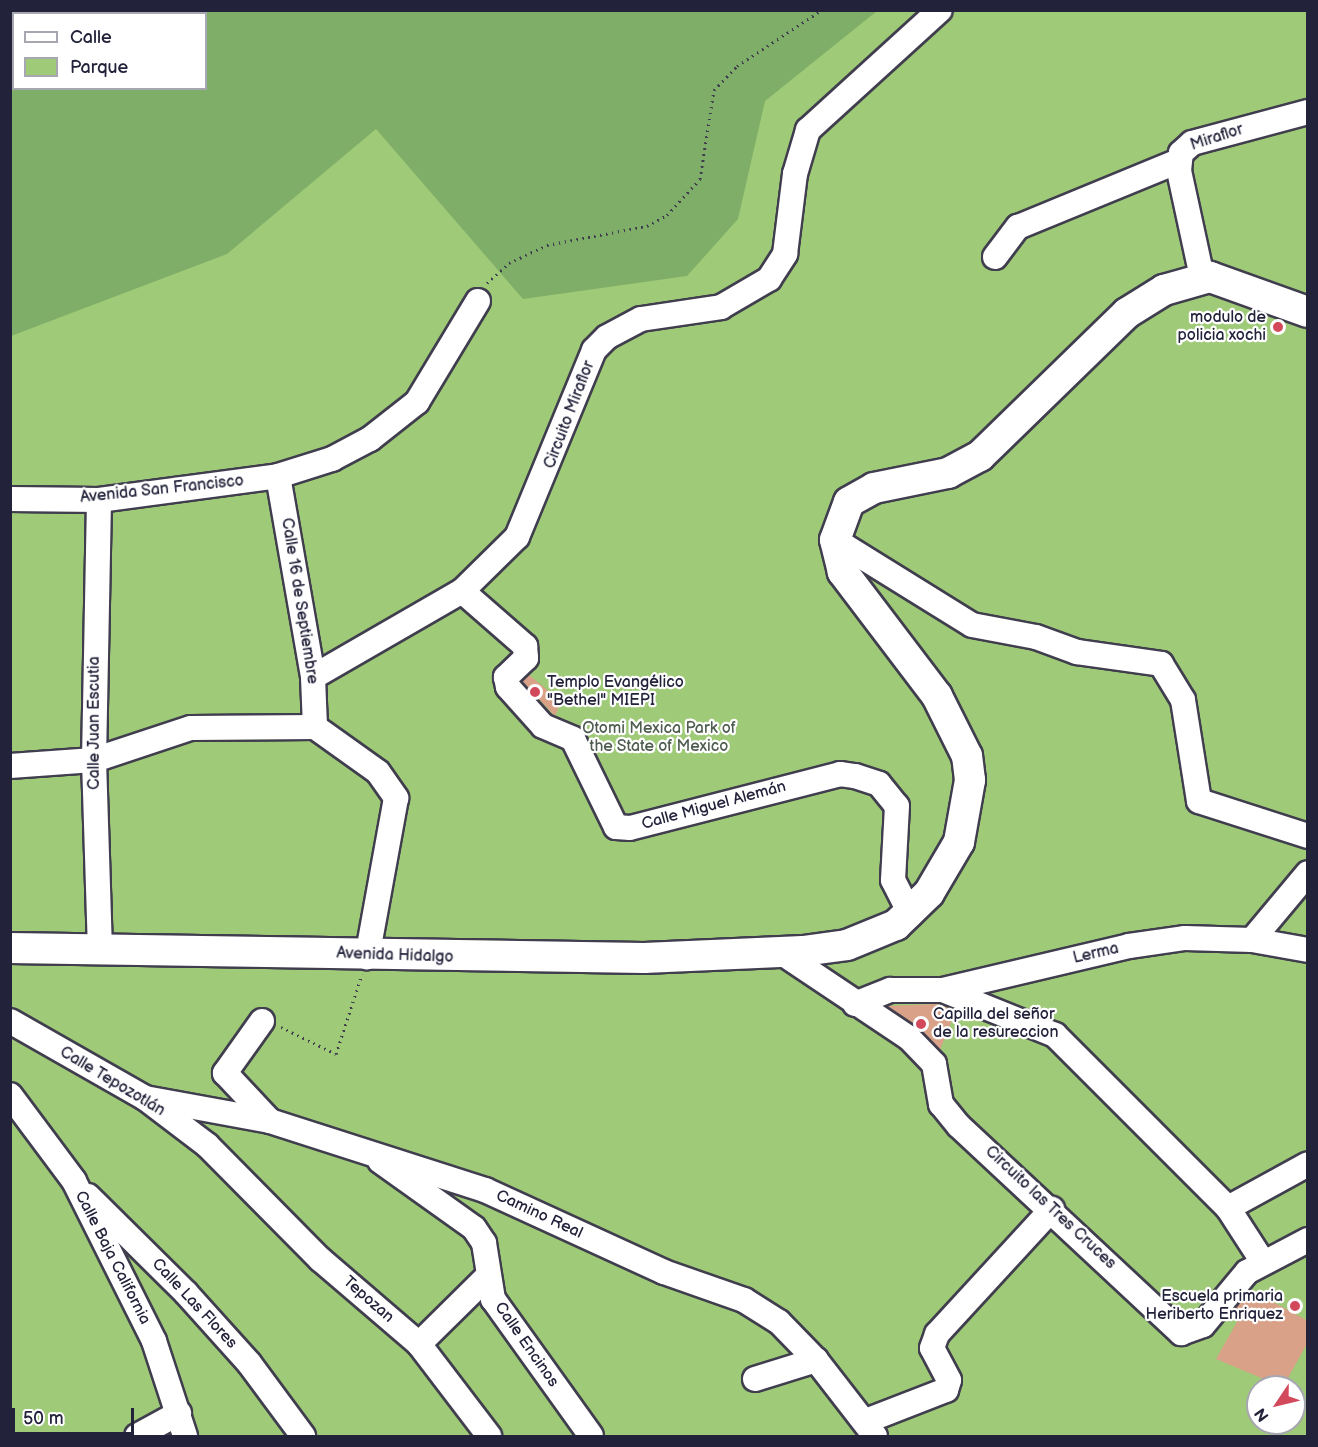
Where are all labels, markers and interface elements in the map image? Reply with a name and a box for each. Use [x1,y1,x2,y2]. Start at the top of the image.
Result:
legend [12,12,207,90]
text: Calle [70,27,112,48]
text: Parque [70,57,128,78]
street label: Miraflor [1188,120,1246,156]
place label: modulo de policia xochi [1178,308,1266,346]
marker: modulo de policia xochi [1271,320,1285,334]
street label: Circuito Miraflor [541,358,599,472]
street label: Avenida San Francisco [79,472,245,508]
street label: Calle 16 de Septiembre [276,516,322,686]
street label: Calle Juan Escutia [85,656,105,790]
place label: Templo Evangélico "Bethel" MIEPI [547,673,684,711]
marker: Templo Evangélico "Bethel" MIEPI [528,685,542,699]
park label: Otomi Mexica Park of the State of Mexico [582,719,736,757]
street label: Calle Miguel Alemán [640,778,788,834]
street label: Lerma [1071,939,1121,969]
street label: Avenida Hidalgo [336,944,454,968]
place label: Capilla del señor de la resureccion [933,1005,1058,1043]
marker: Capilla del señor de la resureccion [914,1017,928,1031]
street label: Calle Tepozotlán [56,1043,168,1121]
street label: Circuito las Tres Cruces [980,1142,1120,1274]
street label: Camino Real [493,1187,585,1243]
street label: Calle Baja California [70,1188,154,1328]
street label: Calle Las Flores [147,1255,241,1353]
street label: Tepozan [339,1273,397,1327]
place label: Escuela primaria Heriberto Enriquez [1146,1287,1283,1325]
street label: Calle Encinos [490,1299,562,1391]
marker: Escuela primaria Heriberto Enriquez [1288,1299,1302,1313]
north arrow [1246,1375,1306,1435]
scale bar [15,1396,136,1434]
text: N [1251,1404,1274,1425]
text: 50 m [23,1408,64,1429]

